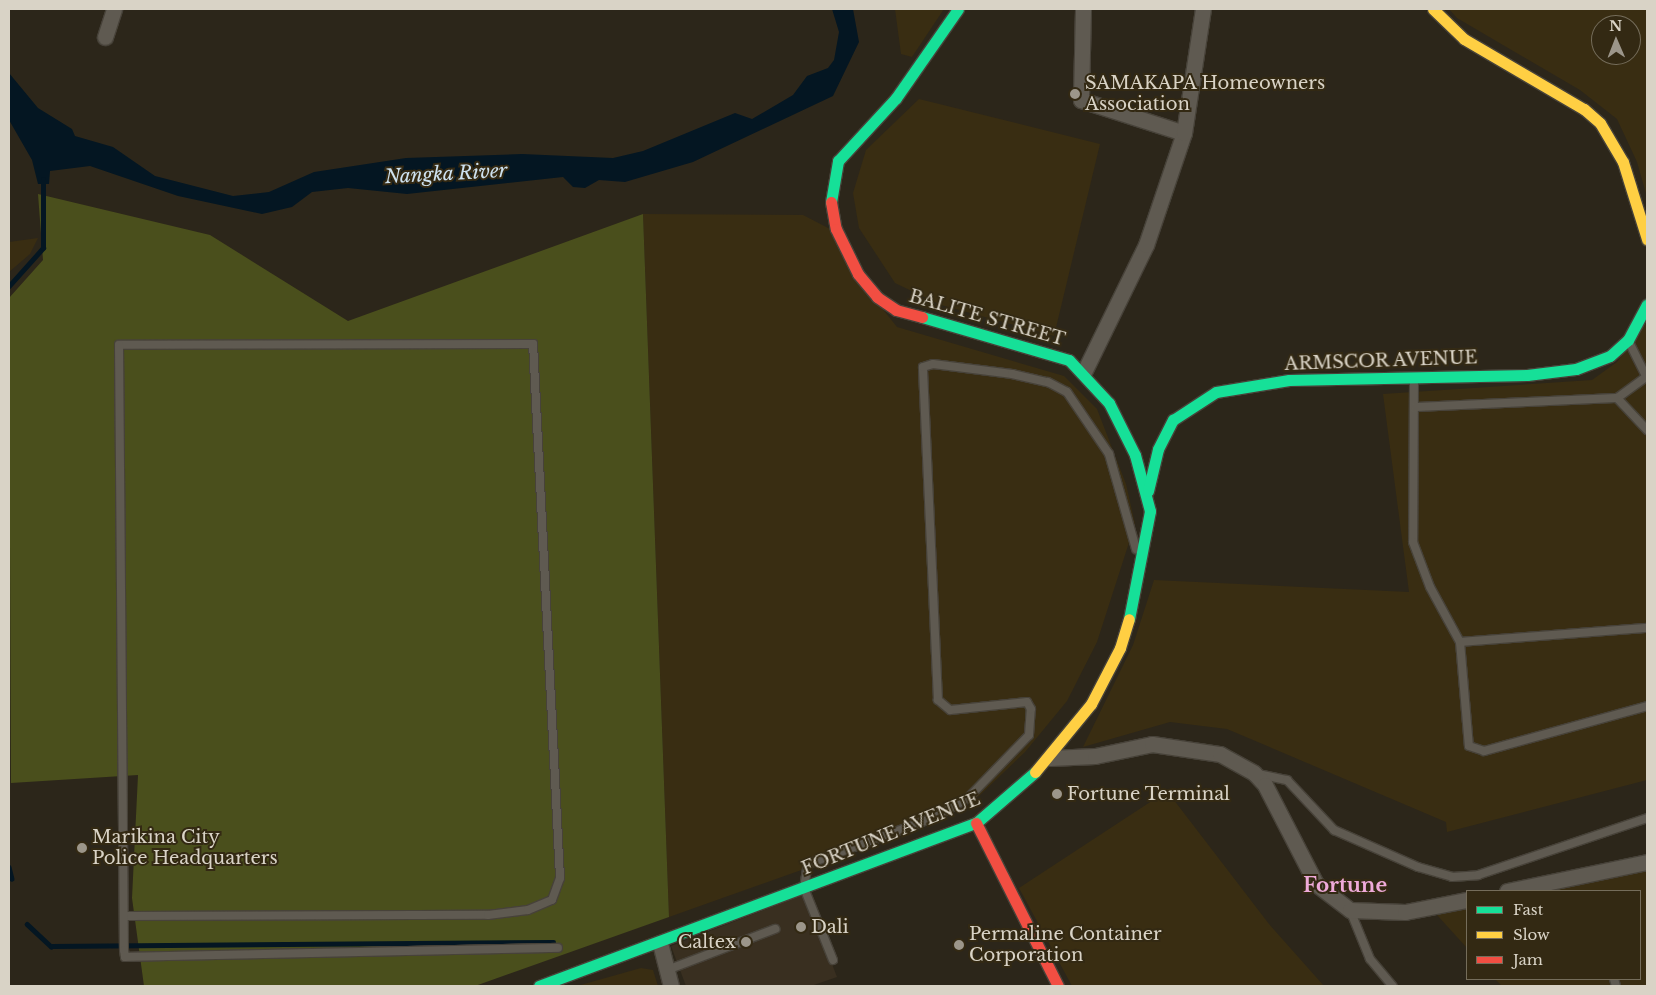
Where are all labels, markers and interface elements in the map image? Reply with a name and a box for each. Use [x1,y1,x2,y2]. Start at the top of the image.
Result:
north arrow [1591,15,1641,65]
text: N [1609,17,1622,35]
place label: SAMAKAPA Homeowners Association [1085,73,1326,116]
marker: SAMAKAPA Homeowners Association [1069,88,1081,100]
water label: Nangka River [384,159,508,189]
street label: BALITE STREET [906,285,1068,351]
street label: ARMSCOR AVENUE [1283,347,1479,375]
place label: Fortune Terminal [1067,783,1231,805]
street label: FORTUNE AVENUE [798,788,984,880]
marker: Fortune Terminal [1051,788,1063,800]
place label: Marikina City Police Headquarters [92,827,278,870]
marker: Marikina City Police Headquarters [76,842,88,854]
district label: Fortune [1303,873,1387,897]
legend [1466,890,1641,980]
text: Fast [1513,900,1543,919]
place label: Dali [811,916,849,938]
marker: Dali [795,921,807,933]
place label: Permaline Container Corporation [969,924,1162,966]
text: Slow [1513,925,1550,944]
place label: Caltex [678,931,736,953]
marker: Caltex [740,936,752,948]
marker: Permaline Container Corporation [953,939,965,951]
text: Jam [1513,950,1543,969]

